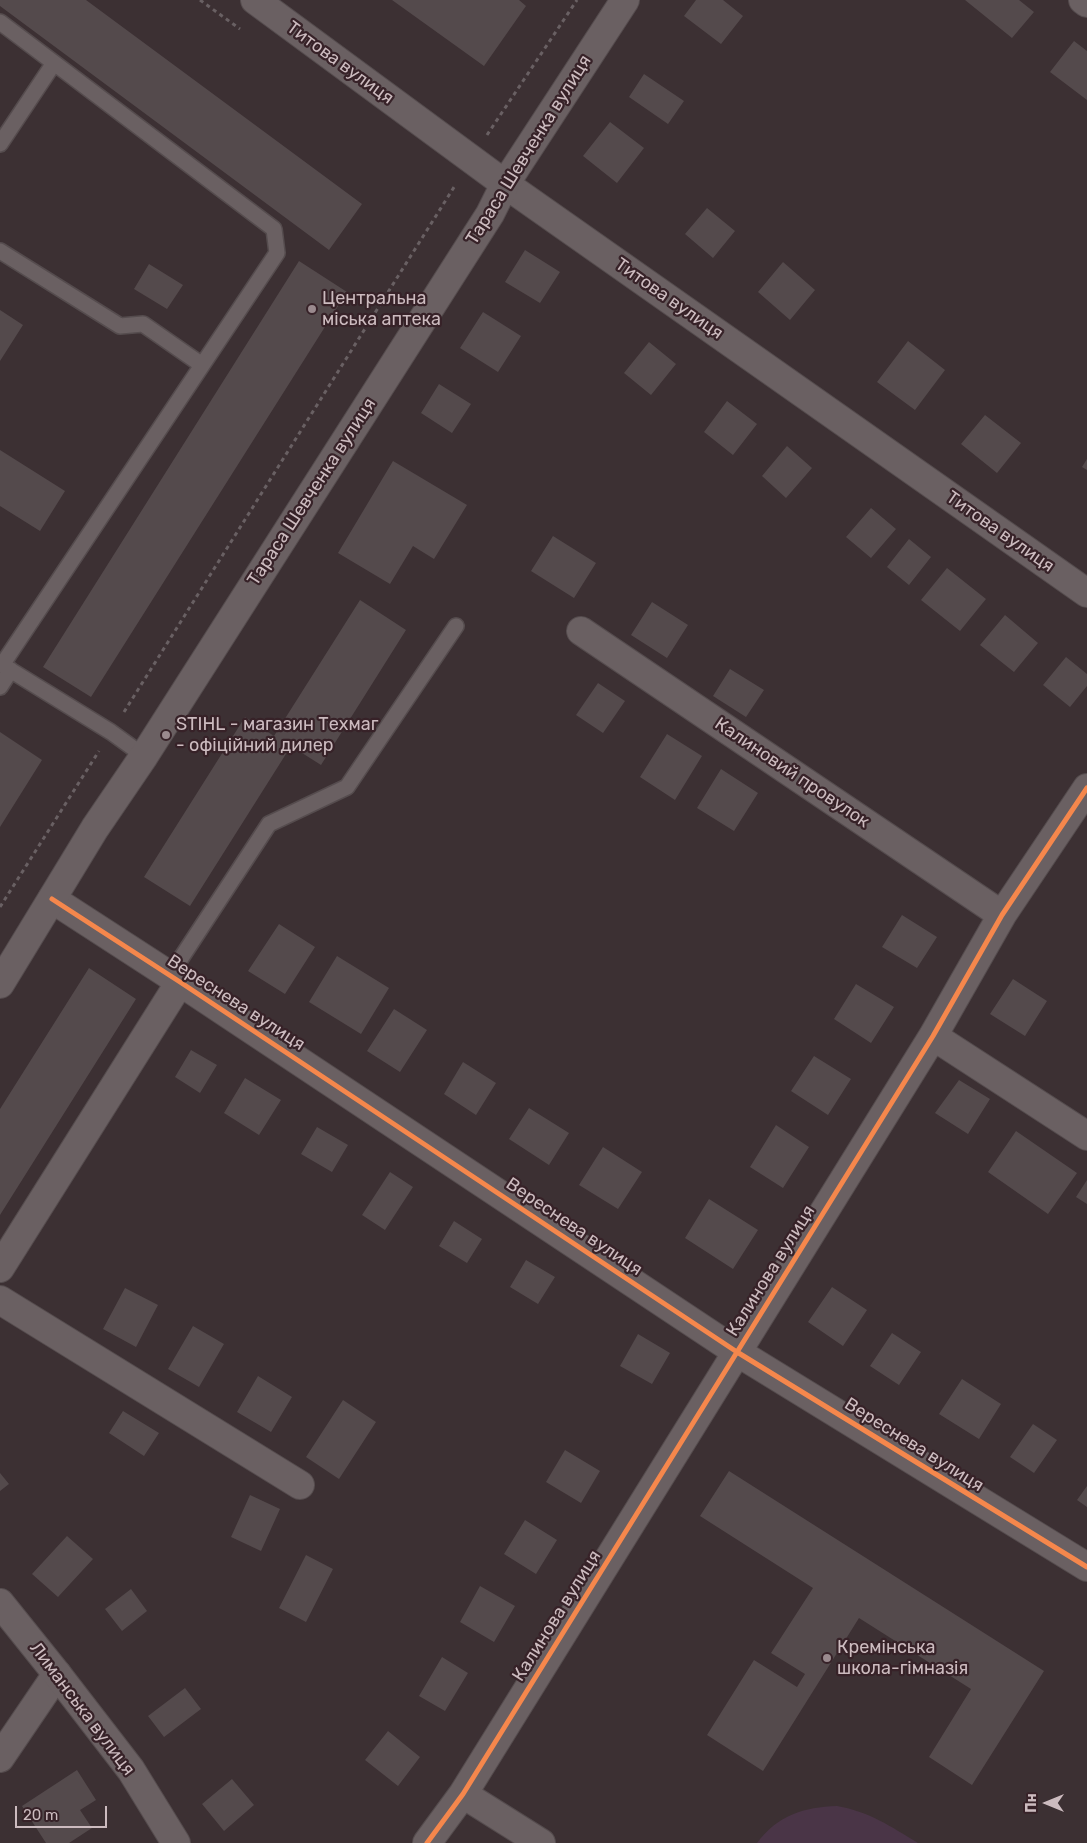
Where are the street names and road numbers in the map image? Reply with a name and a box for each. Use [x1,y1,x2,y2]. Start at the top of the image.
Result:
street label: Титова вулиця [282,17,398,109]
street label: Тараса Шевченка вулиця [462,51,596,249]
street label: Титова вулиця [611,254,727,344]
street label: Тараса Шевченка вулиця [243,394,381,590]
street label: Титова вулиця [942,487,1058,577]
street label: Калиновий провулок [710,713,874,833]
street label: Вереснева вулиця [163,950,309,1056]
street label: Вереснева вулиця [502,1173,646,1281]
street label: Калинова вулиця [722,1202,820,1340]
street label: Вереснева вулиця [840,1393,988,1497]
street label: Калинова вулиця [508,1547,606,1685]
street label: Лиманська вулиця [25,1638,139,1780]

